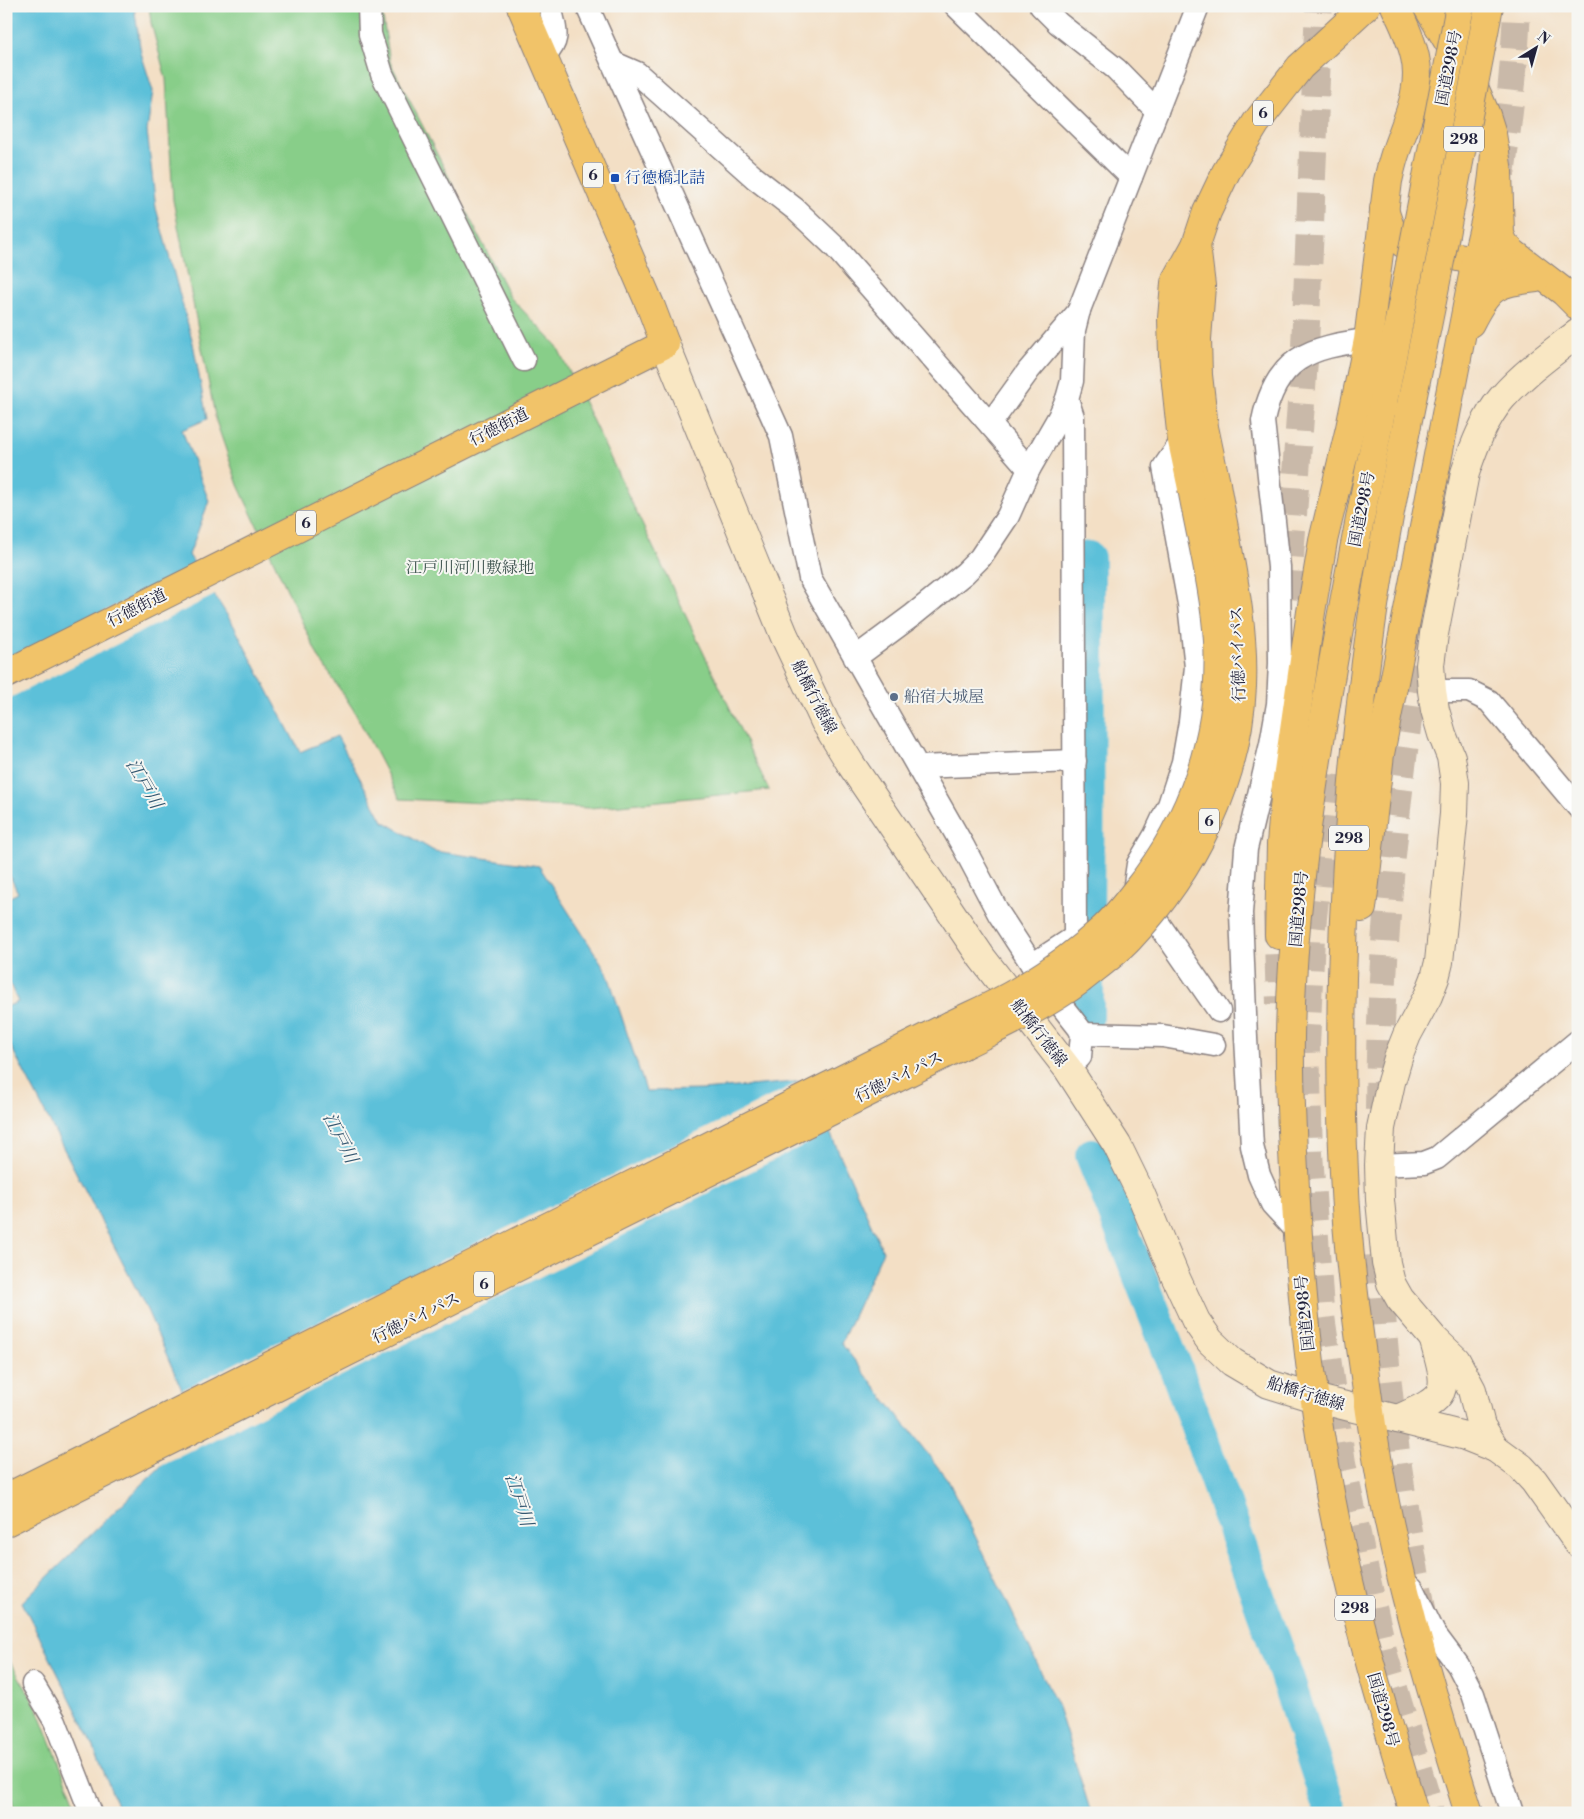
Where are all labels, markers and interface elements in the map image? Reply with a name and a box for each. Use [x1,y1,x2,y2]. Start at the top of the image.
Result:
north arrow [1512,22,1562,72]
street label: 国道298号 [1432,28,1466,108]
text: N [1533,28,1553,49]
road number: 6 [1253,100,1273,126]
road number: 298 [1444,126,1484,152]
road number: 6 [583,162,603,188]
place label: 行徳橋北詰 [625,168,705,188]
marker: 行徳橋北詰 [609,172,621,184]
street label: 行徳街道 [466,404,532,450]
street label: 国道298号 [1345,469,1379,549]
road number: 6 [296,510,316,536]
park label: 江戸川河川敷緑地 [406,558,534,578]
street label: 行徳街道 [104,585,170,631]
street label: 行徳バイパス [1226,606,1250,702]
street label: 船橋行徳線 [787,657,841,737]
place label: 船宿大城屋 [904,687,984,707]
marker: 船宿大城屋 [888,691,900,703]
water label: 江戸川 [121,755,168,815]
road number: 6 [1199,808,1219,834]
road number: 298 [1329,826,1369,850]
street label: 国道298号 [1286,870,1312,948]
street label: 船橋行徳線 [1006,995,1072,1071]
street label: 行徳バイパス [852,1047,946,1107]
water label: 江戸川 [317,1109,363,1169]
road number: 6 [474,1272,494,1296]
street label: 国道298号 [1291,1274,1319,1352]
street label: 行徳バイパス [369,1288,463,1348]
street label: 船橋行徳線 [1265,1373,1347,1415]
water label: 江戸川 [500,1471,539,1531]
road number: 298 [1335,1596,1375,1620]
street label: 国道298号 [1363,1670,1403,1750]

